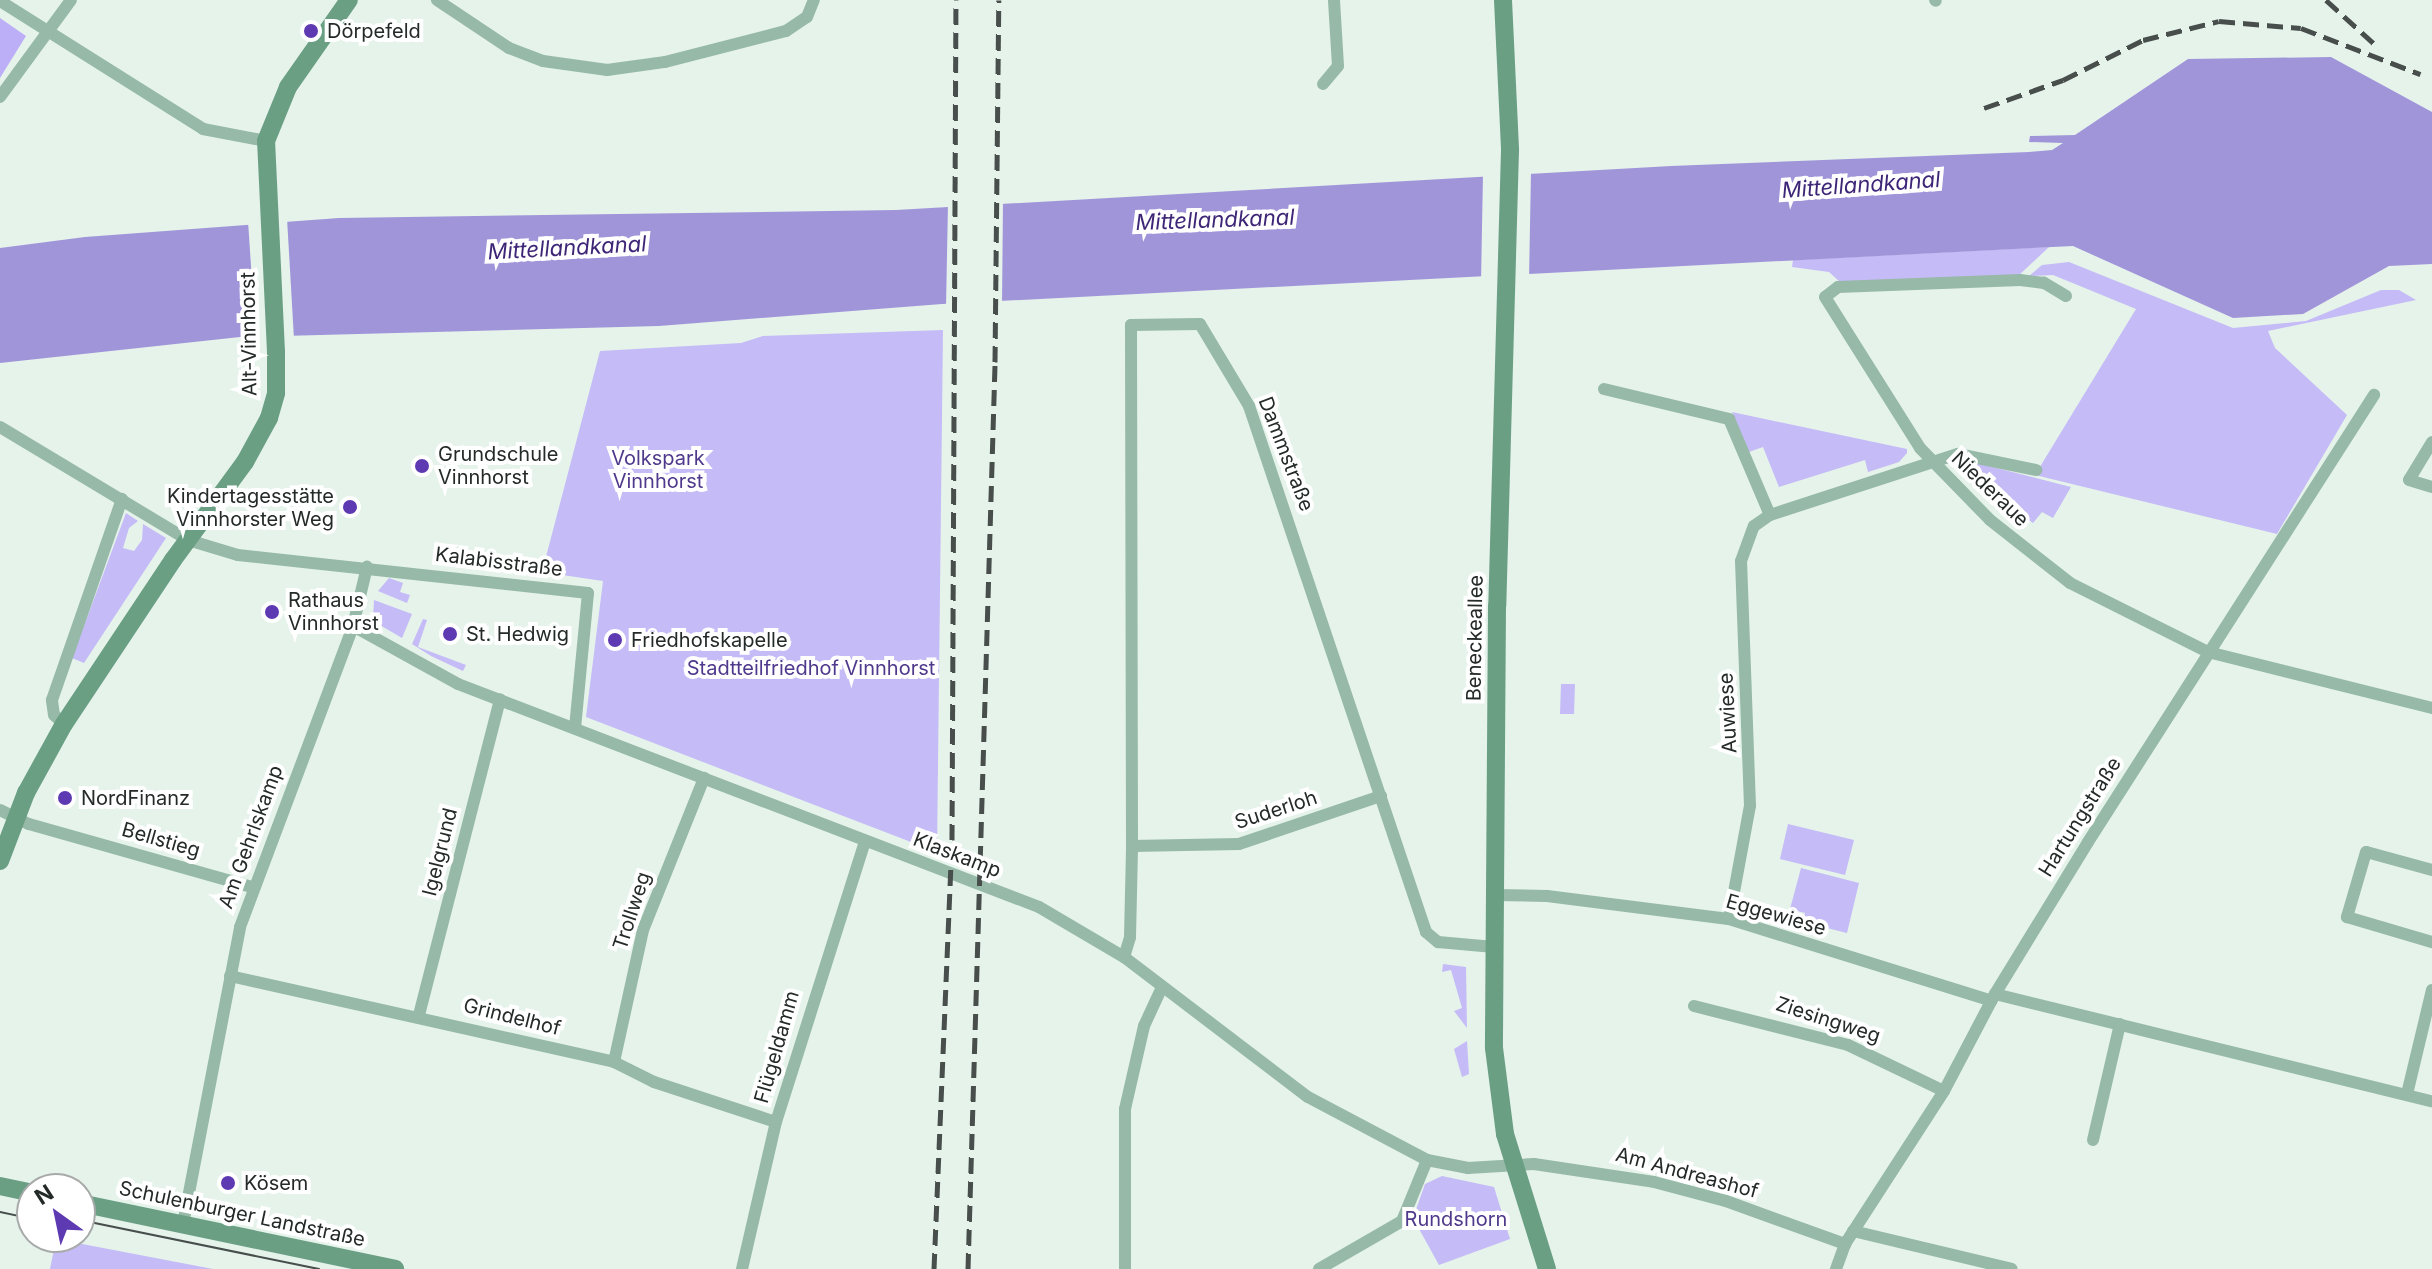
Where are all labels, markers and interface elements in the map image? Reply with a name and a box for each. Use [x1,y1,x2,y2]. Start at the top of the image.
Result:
place label: Dörpefeld [327,19,421,43]
marker: Dörpefeld [302,22,320,40]
water label: Mittellandkanal [1781,166,1941,204]
water label: Mittellandkanal [1135,204,1295,236]
water label: Mittellandkanal [487,231,647,265]
street label: Alt-Vinnhorst [236,272,262,396]
street label: Dammstraße [1253,393,1319,515]
place label: Grundschule Vinnhorst [438,442,558,489]
street label: Niederaue [1947,446,2033,532]
park label: Volkspark Vinnhorst [611,447,705,494]
marker: Grundschule Vinnhorst [413,457,431,475]
place label: Kindertagesstätte Vinnhorster Weg [167,484,334,531]
marker: Kindertagesstätte Vinnhorster Weg [341,498,359,516]
street label: Kalabisstraße [434,542,564,582]
street label: Beneckeallee [1462,575,1488,701]
place label: Rathaus Vinnhorst [288,588,379,635]
marker: Rathaus Vinnhorst [263,603,281,621]
place label: St. Hedwig [466,622,569,646]
marker: St. Hedwig [441,625,459,643]
place label: Friedhofskapelle [631,628,788,652]
marker: Friedhofskapelle [606,631,624,649]
park label: Stadtteilfriedhof Vinnhorst [687,656,935,680]
street label: Auwiese [1714,672,1742,754]
street label: Hartungstraße [2034,753,2126,881]
street label: Am Gehrlskamp [214,762,288,912]
street label: Suderloh [1232,785,1320,835]
place label: NordFinanz [81,786,190,810]
marker: NordFinanz [56,789,74,807]
street label: Igelgrund [417,806,463,898]
street label: Bellstieg [119,817,203,863]
street label: Klaskamp [910,827,1004,883]
street label: Trollweg [608,869,656,953]
street label: Eggewiese [1723,889,1829,941]
street label: Flügeldamm [750,988,804,1106]
street label: Ziesingweg [1773,992,1883,1048]
street label: Grindelhof [461,993,563,1041]
street label: Am Andreashof [1613,1142,1761,1204]
place label: Kösem [244,1171,308,1195]
north arrow [16,1173,96,1253]
marker: Kösem [219,1174,237,1192]
street label: Schulenburger Landstraße [117,1176,367,1252]
text: N [30,1179,58,1210]
park label: Rundshorn [1405,1207,1507,1231]

